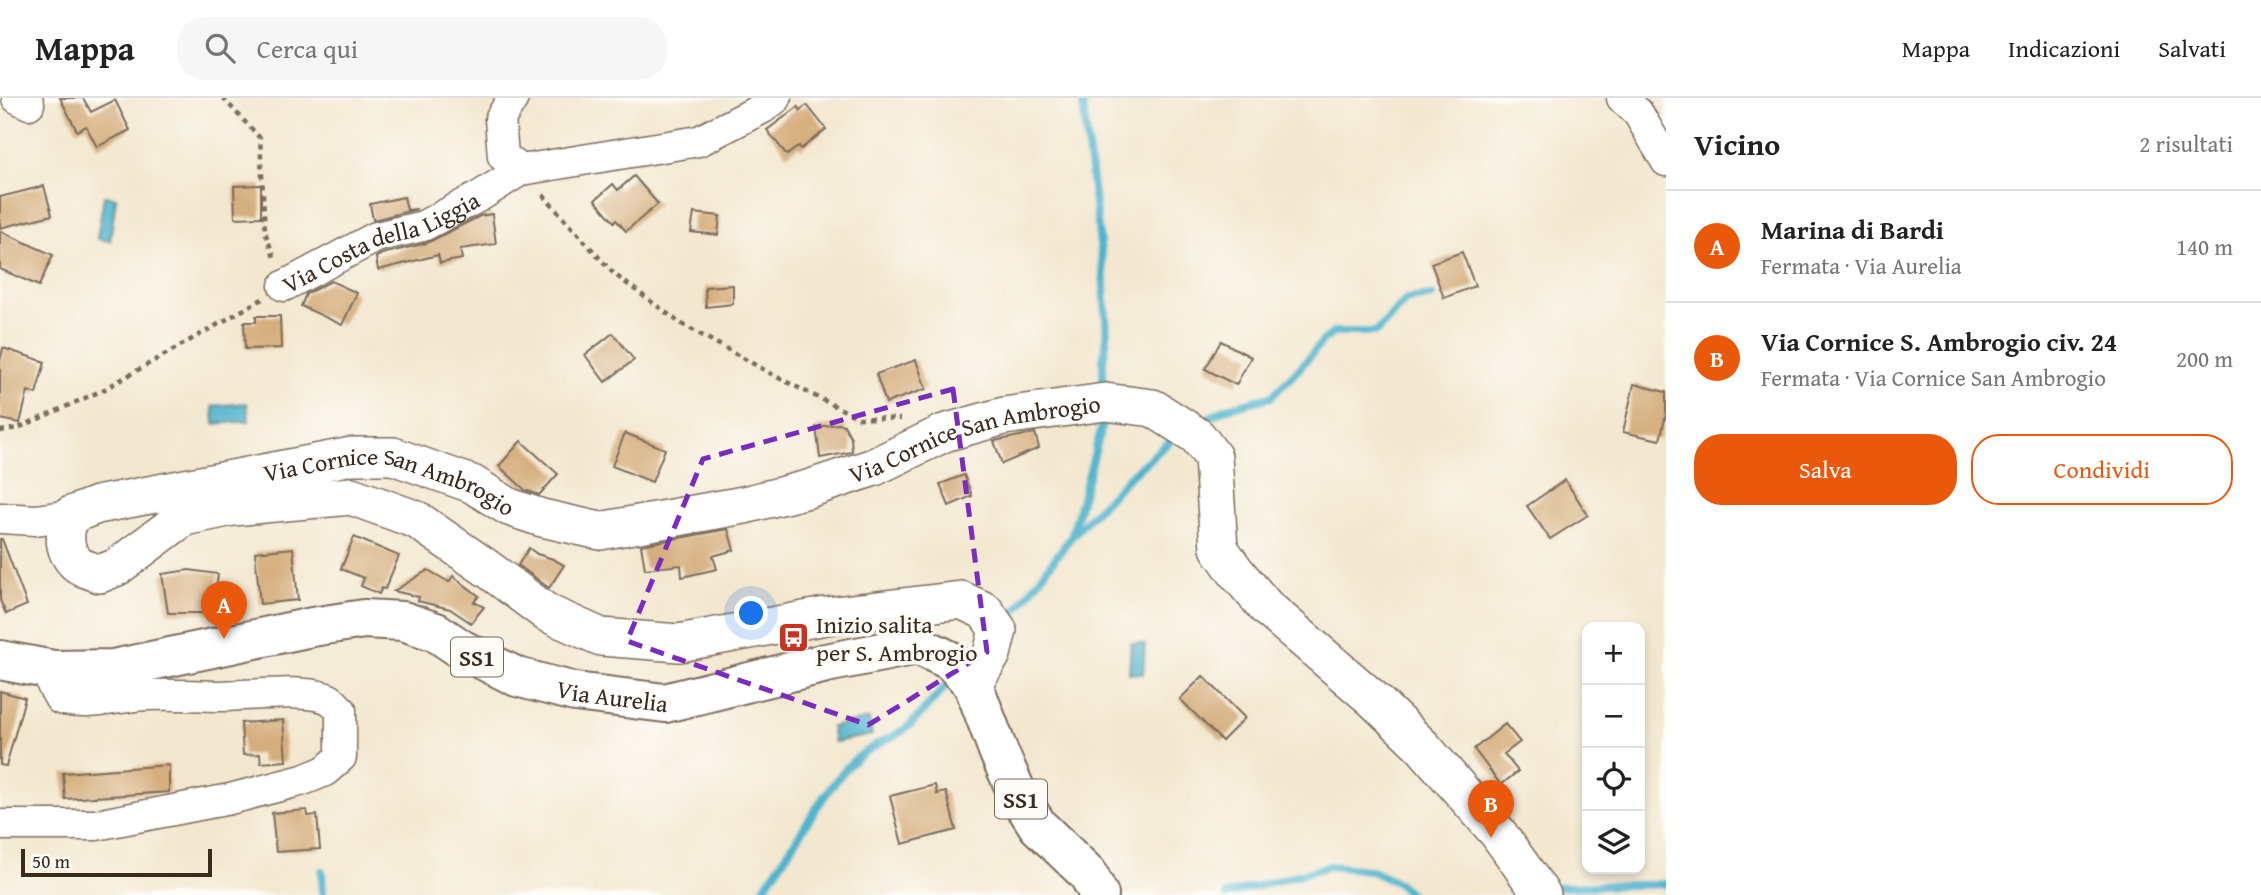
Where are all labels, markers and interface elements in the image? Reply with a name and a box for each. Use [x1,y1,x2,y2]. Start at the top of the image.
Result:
search box [177,17,667,80]
text: Mappa [35,24,135,72]
icon: search [201,29,239,67]
text: Cerca qui [257,29,358,68]
text: Mappa [1902,31,1970,66]
text: Indicazioni [2008,31,2120,66]
text: Salvati [2158,31,2226,66]
text: Vicino [1694,122,1780,166]
text: 2 risultati [2139,127,2233,160]
street label: Via Costa della Liggia [276,182,486,301]
text: Marina di Bardi [1761,210,1944,249]
text: A [1710,230,1724,263]
text: 140 m [2176,230,2233,263]
text: Fermata · Via Aurelia [1761,249,1962,282]
text: Via Cornice S. Ambrogio civ. 24 [1761,322,2117,361]
text: B [1710,342,1724,375]
text: 200 m [2176,342,2233,375]
text: Fermata · Via Cornice San Ambrogio [1761,361,2106,394]
street label: Via Cornice San Ambrogio [844,385,1103,492]
button: Salva [1694,434,1957,505]
button: Condividi [1971,434,2233,505]
street label: Via Cornice San Ambrogio [260,439,522,524]
pin: A [201,581,247,639]
your location [734,596,768,630]
place label: Inizio salita per S. Ambrogio [816,607,978,670]
bus stop icon: Inizio salita per S. Ambrogio [776,621,810,655]
map controls [1582,622,1645,874]
button: + [1582,622,1645,685]
road number: SS1 [451,638,503,677]
street label: Via Aurelia [553,670,671,721]
button: − [1582,685,1645,748]
button: locate [1582,748,1645,811]
road number: SS1 [995,779,1047,818]
pin: B [1468,780,1514,838]
button: layers [1582,811,1645,874]
scale bar [21,846,212,878]
text: 50 m [32,847,70,875]

